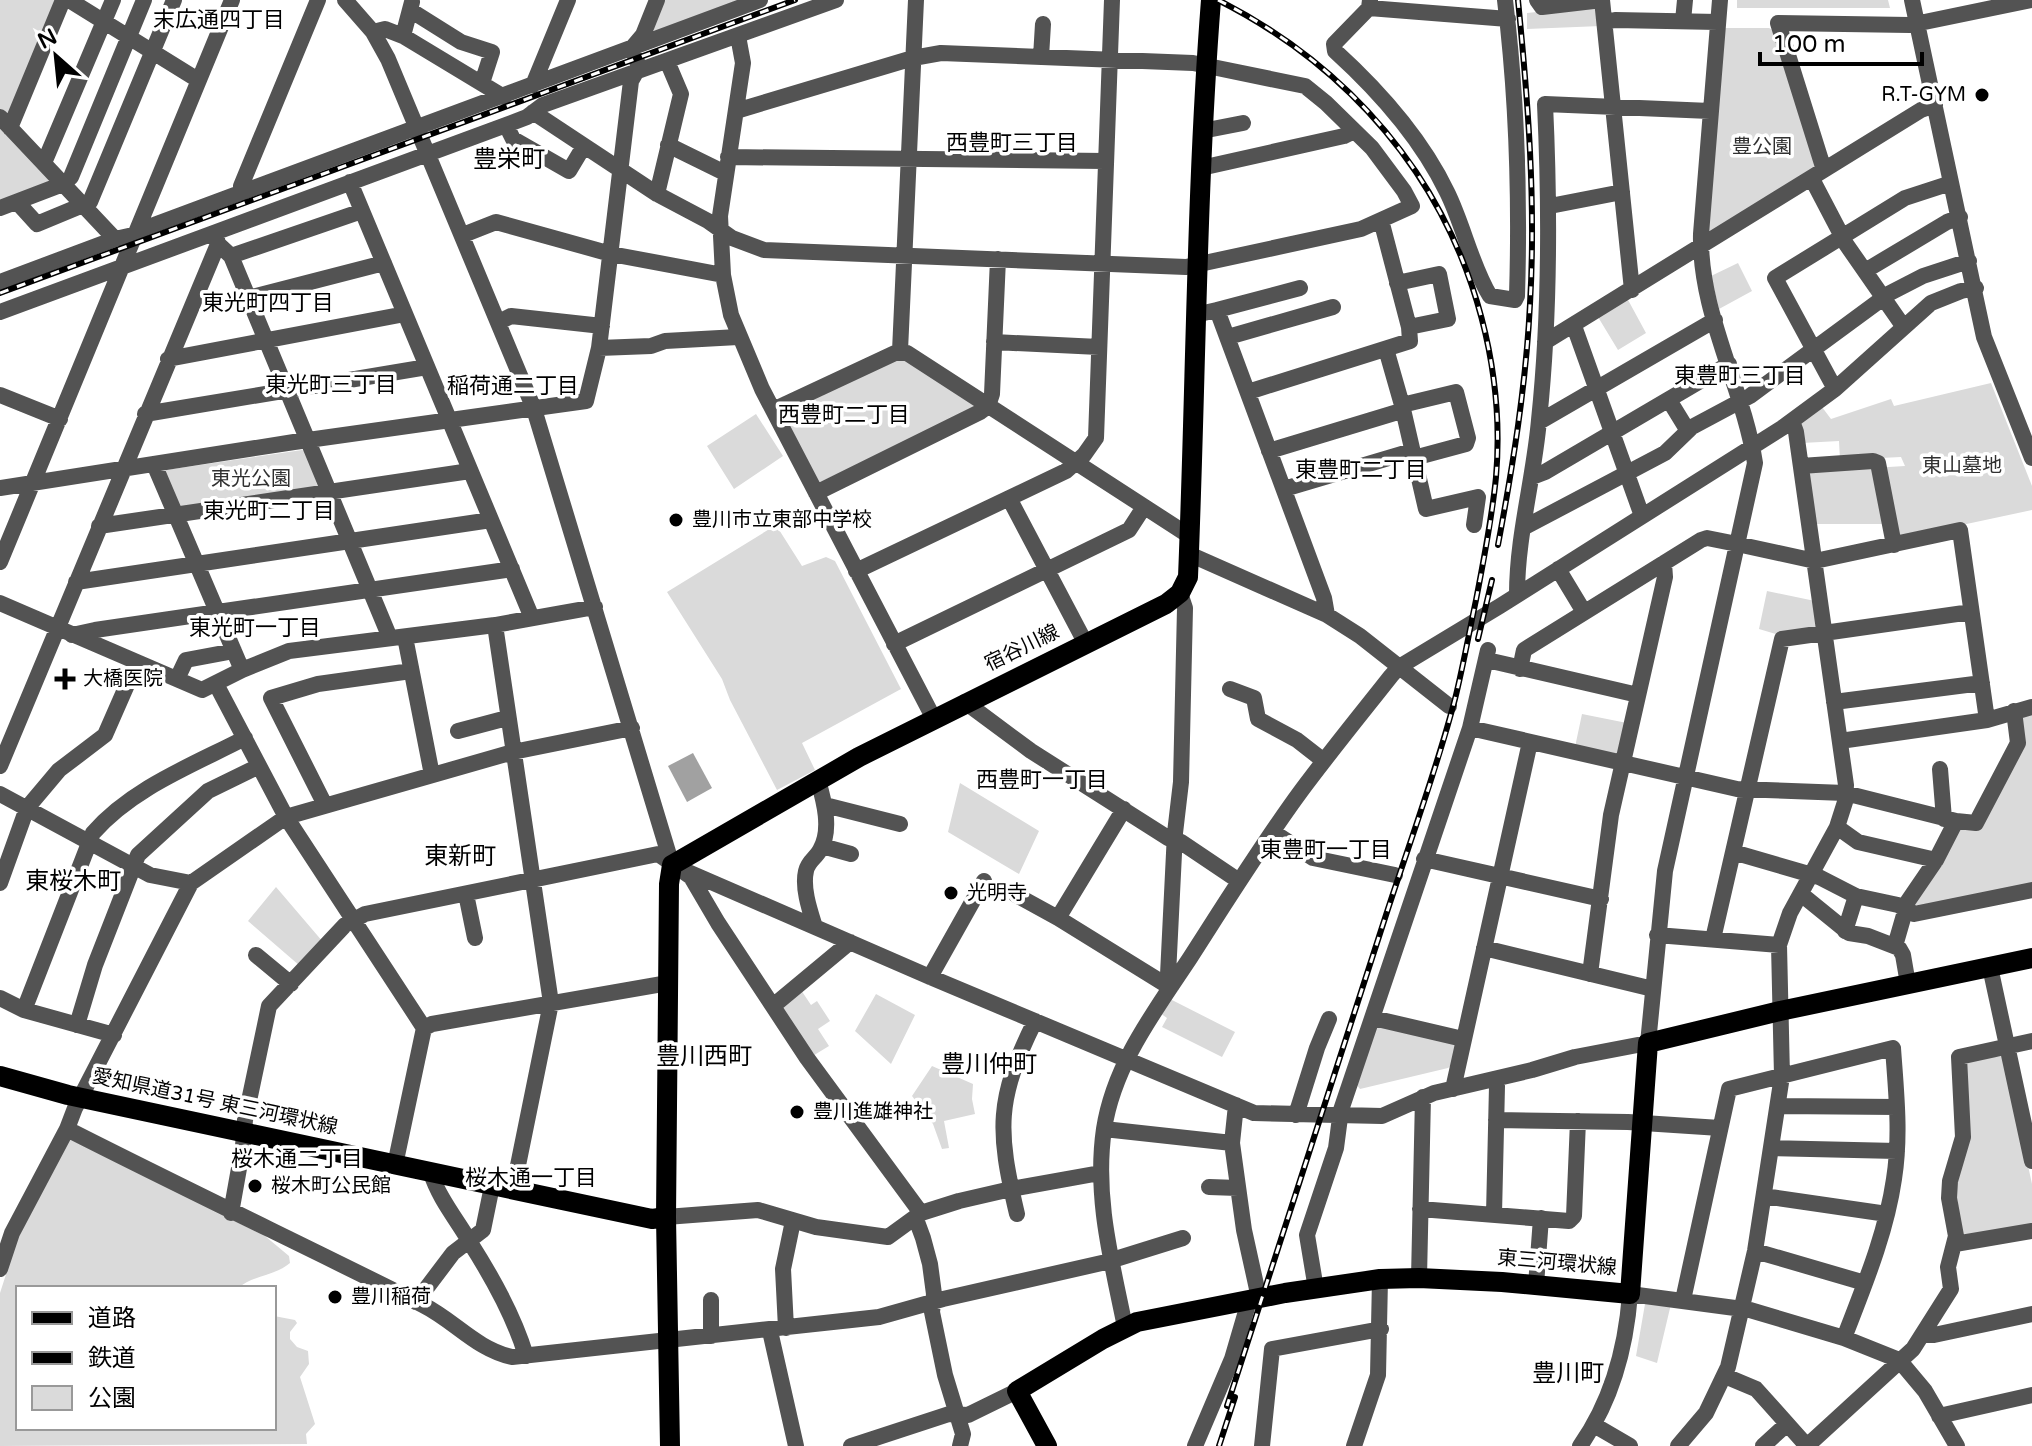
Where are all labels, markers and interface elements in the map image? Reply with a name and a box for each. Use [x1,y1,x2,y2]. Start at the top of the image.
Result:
district label: 末広通四丁目 [153,7,285,33]
north arrow [16,16,96,96]
scale bar [1760,16,1922,66]
text: N [34,23,61,55]
text: 100 m [1772,30,1846,59]
place label: R.T-GYM [1881,83,1966,107]
marker: R.T-GYM [1973,86,1991,104]
district label: 西豊町三丁目 [946,130,1078,156]
park label: 豊公園 [1732,135,1792,159]
district label: 豊栄町 [473,145,545,174]
district label: 東光町四丁目 [202,290,334,316]
district label: 東豊町三丁目 [1674,363,1806,389]
district label: 東光町三丁目 [265,372,397,398]
district label: 稲荷通二丁目 [447,373,579,399]
district label: 西豊町二丁目 [778,402,910,428]
park label: 東山墓地 [1922,454,2002,478]
district label: 東豊町二丁目 [1295,457,1427,483]
park label: 東光公園 [211,467,291,491]
district label: 東光町二丁目 [203,498,335,524]
place label: 豊川市立東部中学校 [692,508,872,532]
marker: 豊川市立東部中学校 [667,511,685,529]
district label: 東光町一丁目 [189,615,321,641]
street label: 宿谷川線 [981,620,1063,676]
place label: 大橋医院 [83,667,163,691]
marker: 大橋医院 [54,668,76,690]
district label: 西豊町一丁目 [976,767,1108,793]
district label: 東豊町一丁目 [1260,837,1392,863]
district label: 東新町 [424,842,496,871]
district label: 東桜木町 [25,867,121,896]
place label: 光明寺 [967,881,1027,905]
marker: 光明寺 [942,884,960,902]
district label: 豊川西町 [656,1042,752,1071]
district label: 豊川仲町 [941,1050,1037,1079]
street label: 愛知県道31号 東三河環状線 [90,1064,340,1140]
place label: 豊川進雄神社 [813,1100,933,1124]
marker: 豊川進雄神社 [788,1103,806,1121]
district label: 桜木通二丁目 [231,1146,363,1172]
district label: 桜木通一丁目 [465,1165,597,1191]
place label: 桜木町公民館 [271,1174,391,1198]
marker: 桜木町公民館 [246,1177,264,1195]
street label: 東三河環状線 [1496,1246,1618,1280]
place label: 豊川稲荷 [351,1285,431,1309]
legend [16,1286,276,1430]
marker: 豊川稲荷 [326,1288,344,1306]
text: 道路 [88,1304,136,1333]
text: 鉄道 [88,1344,136,1373]
district label: 豊川町 [1532,1359,1604,1388]
text: 公園 [88,1384,136,1413]

